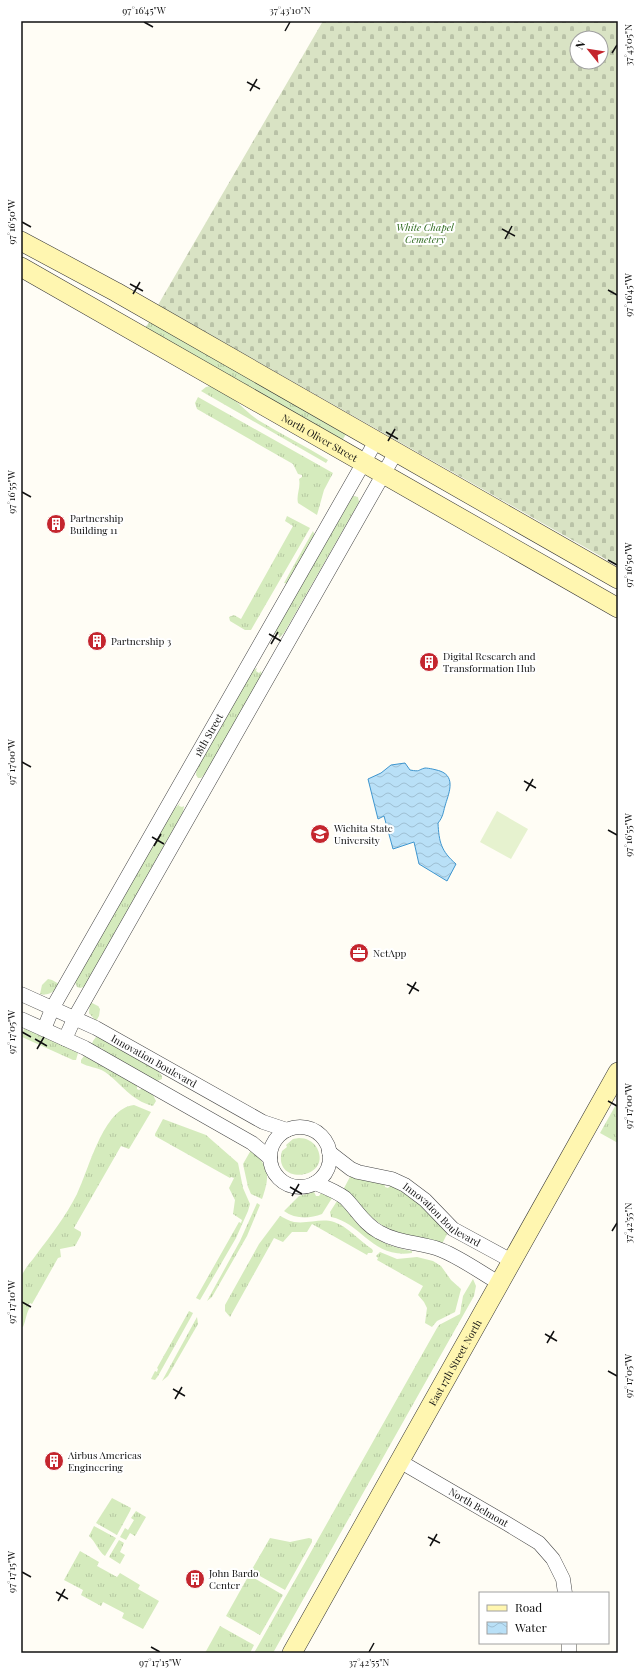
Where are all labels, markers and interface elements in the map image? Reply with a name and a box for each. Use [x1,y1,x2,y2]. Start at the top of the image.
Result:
text: 97°16'45"W [122,3,167,17]
text: 37°43'10"N [269,3,311,17]
text: 37°43'05"N [621,24,635,66]
north arrow [569,30,609,70]
text: N [571,38,588,52]
text: 97°16'50"W [4,198,18,245]
park label: White Chapel Cemetery [396,220,455,246]
text: 97°16'45"W [621,272,635,317]
street label: North Oliver Street [279,410,361,465]
text: 97°16'55"W [4,469,18,514]
place label: Partnership Building 11 [70,511,124,537]
building icon: Partnership Building 11 [45,513,67,535]
text: 97°16'50"W [621,541,635,588]
building icon: Partnership 3 [86,630,108,652]
place label: Partnership 3 [111,634,172,648]
place label: Digital Research and Transformation Hub [443,649,536,675]
building icon: Digital Research and Transformation Hub [418,651,440,673]
street label: 18th Street [190,710,226,759]
text: 97°17'00"W [4,738,18,785]
text: 97°16'55"W [621,812,635,857]
place label: Wichita State University [333,821,393,847]
school or university icon: Wichita State University [309,823,331,845]
office icon: NetApp [348,942,370,964]
place label: NetApp [373,946,407,960]
text: 97°17'05"W [4,1009,18,1054]
street label: Innovation Boulevard [109,1031,200,1090]
text: 97°17'00"W [621,1082,635,1129]
street label: Innovation Boulevard [400,1179,483,1250]
text: 37°42'55"N [621,1203,635,1243]
text: 97°17'10"W [4,1279,18,1324]
street label: East 17th Street North [425,1317,485,1408]
text: 97°17'05"W [621,1353,635,1398]
place label: Airbus Americas Engineering [67,1448,141,1474]
building icon: Airbus Americas Engineering [43,1450,65,1472]
street label: North Belmont [446,1484,512,1530]
text: 97°17'15"W [4,1550,18,1593]
place label: John Bardo Center [208,1566,259,1592]
building icon: John Bardo Center [184,1568,206,1590]
legend [479,1592,609,1644]
text: Road [515,1599,542,1615]
text: Water [514,1619,548,1635]
text: 97°17'15"W [139,1655,182,1669]
text: 37°42'55"N [349,1655,389,1669]

